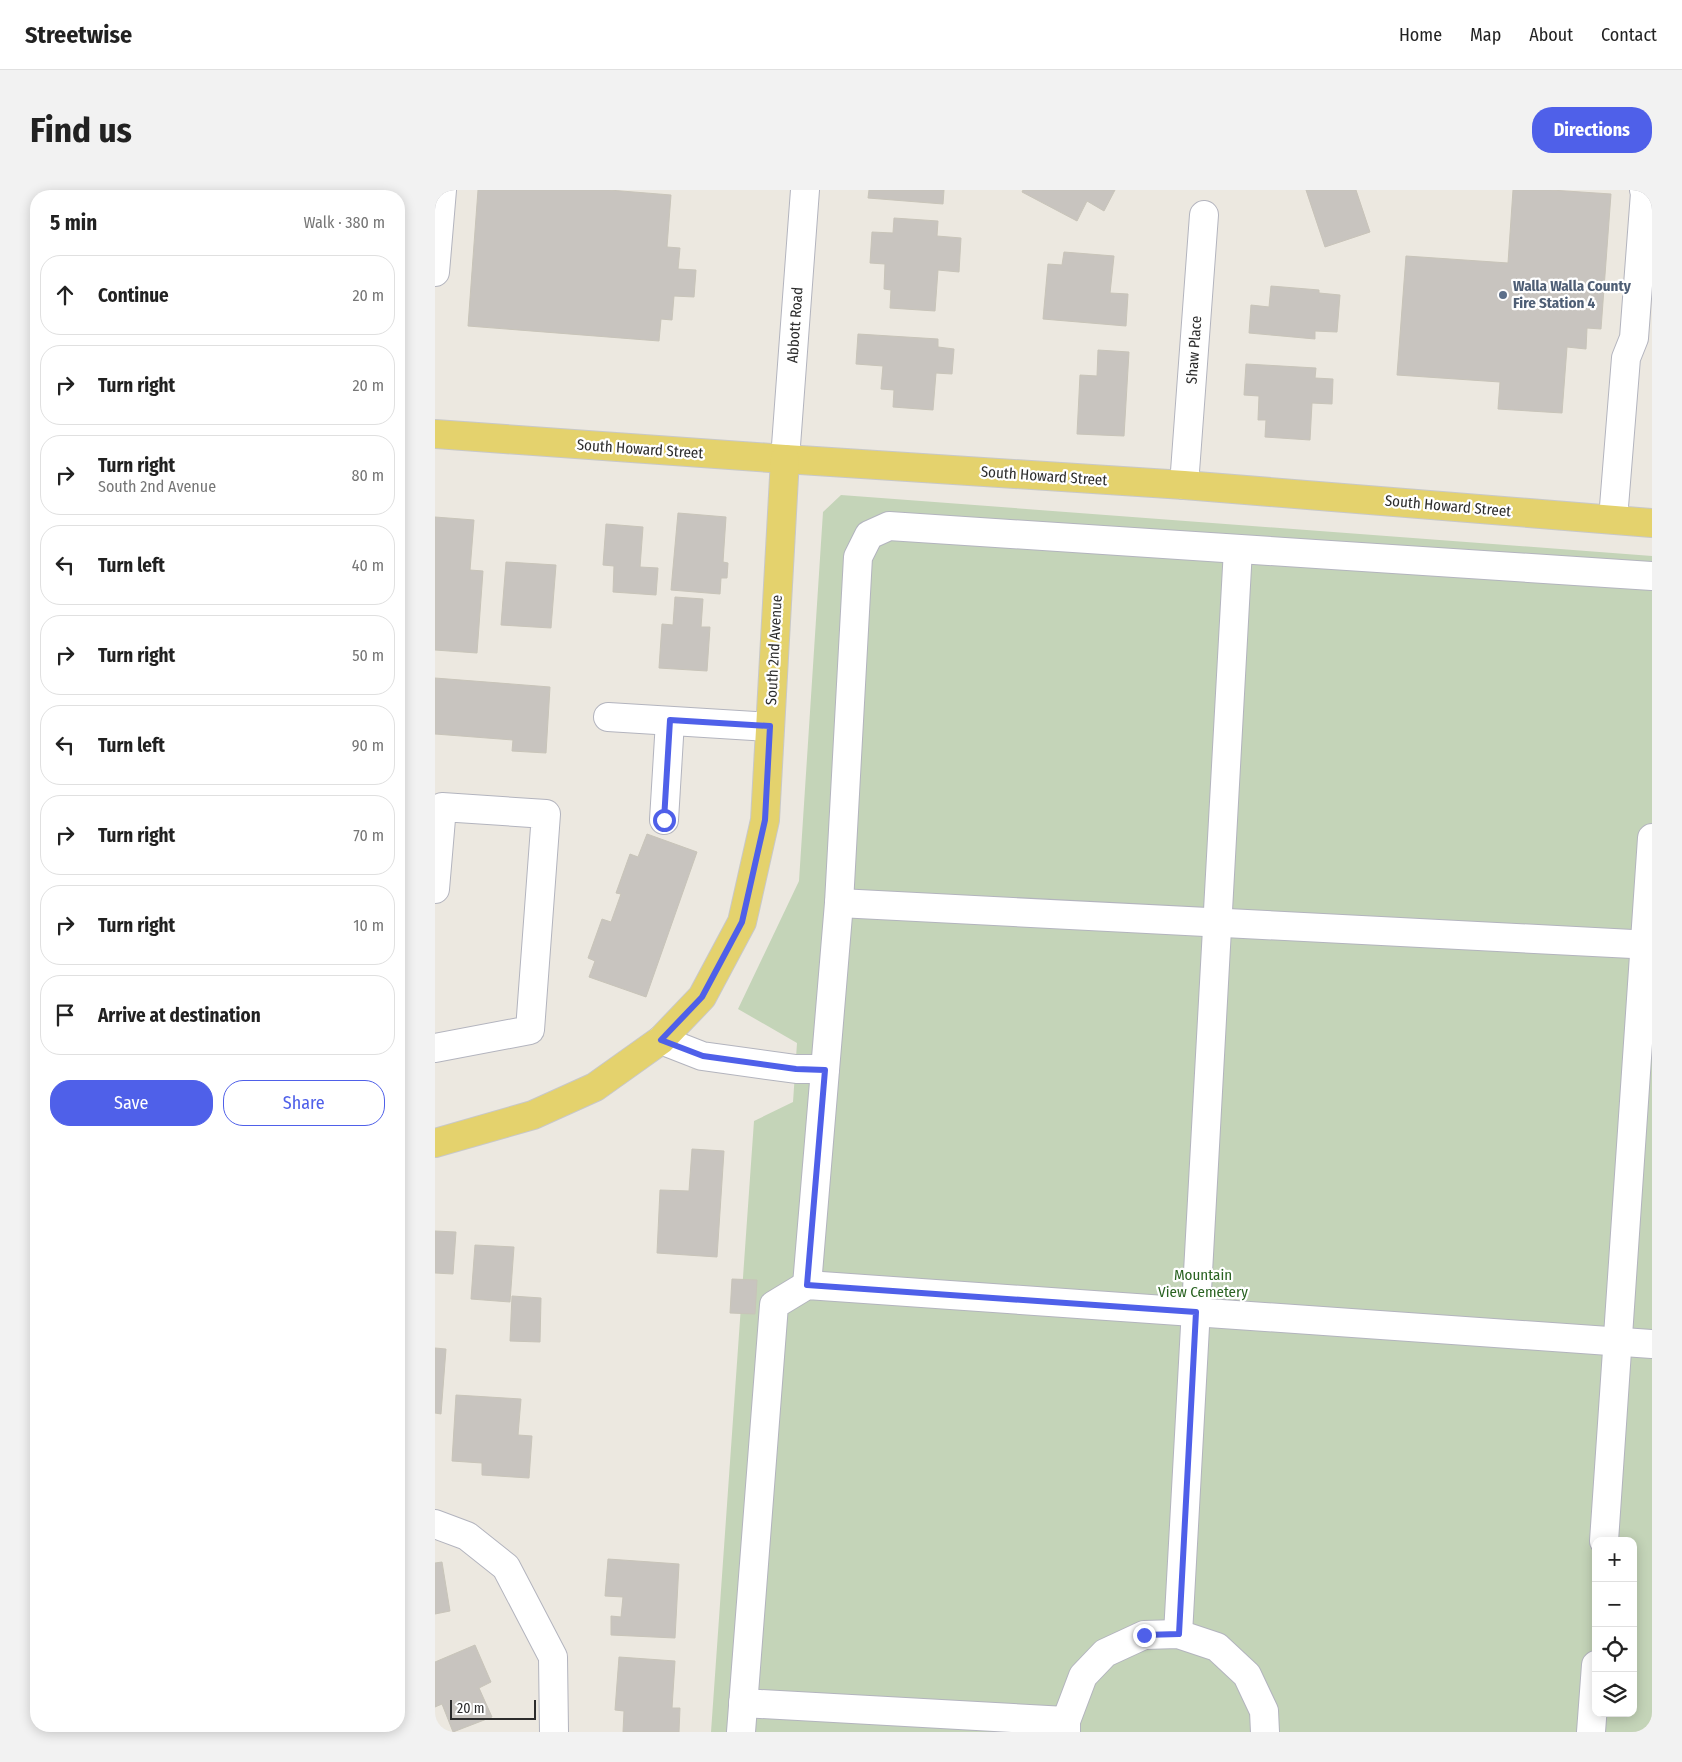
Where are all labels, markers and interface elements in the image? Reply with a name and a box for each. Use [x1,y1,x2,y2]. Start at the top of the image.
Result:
text: Streetwise [25,21,132,49]
text: Home [1399,24,1442,46]
text: Map [1470,24,1501,46]
text: About [1529,24,1573,46]
text: Contact [1601,24,1657,46]
button: Directions [1532,107,1652,153]
text: Find us [30,109,132,151]
text: 5 min [50,210,97,236]
text: Walk · 380 m [304,213,385,232]
place label: Walla Walla County Fire Station 4 [1513,277,1632,312]
icon: ahead [51,281,79,309]
text: Continue [98,284,169,307]
text: 20 m [353,286,384,305]
street label: Abbott Road [783,286,807,364]
marker: Walla Walla County Fire Station 4 [1497,289,1509,301]
street label: Shaw Place [1183,315,1205,385]
icon: right [51,371,79,399]
text: Turn right [98,374,175,397]
text: 20 m [353,376,384,395]
street label: South Howard Street [576,436,704,462]
text: Turn right [98,454,175,477]
icon: right [51,461,79,489]
street label: South Howard Street [980,463,1108,489]
text: 80 m [352,466,384,485]
text: South 2nd Avenue [98,477,216,496]
street label: South Howard Street [1384,492,1512,520]
icon: left [51,551,79,579]
text: Turn left [98,554,165,577]
text: 40 m [352,556,384,575]
street label: South 2nd Avenue [762,594,786,706]
icon: right [51,641,79,669]
text: Turn right [98,644,175,667]
text: 50 m [352,646,384,665]
icon: left [51,731,79,759]
text: Turn left [98,734,165,757]
text: 90 m [352,736,384,755]
route start [653,809,676,832]
icon: right [51,821,79,849]
text: Turn right [98,824,175,847]
text: 70 m [353,826,384,845]
icon: right [51,911,79,939]
text: Turn right [98,914,175,937]
text: 10 m [353,916,384,935]
icon: arrive [51,1001,79,1029]
text: Arrive at destination [98,1004,261,1027]
button: Save [50,1080,213,1126]
button: Share [223,1080,385,1126]
park label: Mountain View Cemetery [1158,1266,1248,1301]
map controls [1592,1537,1637,1717]
button: + [1592,1537,1637,1582]
button: − [1592,1582,1637,1627]
route end [1133,1624,1156,1647]
button: locate [1592,1627,1637,1672]
button: layers [1592,1672,1637,1717]
scale bar [450,1697,536,1720]
text: 20 m [457,1700,485,1717]

